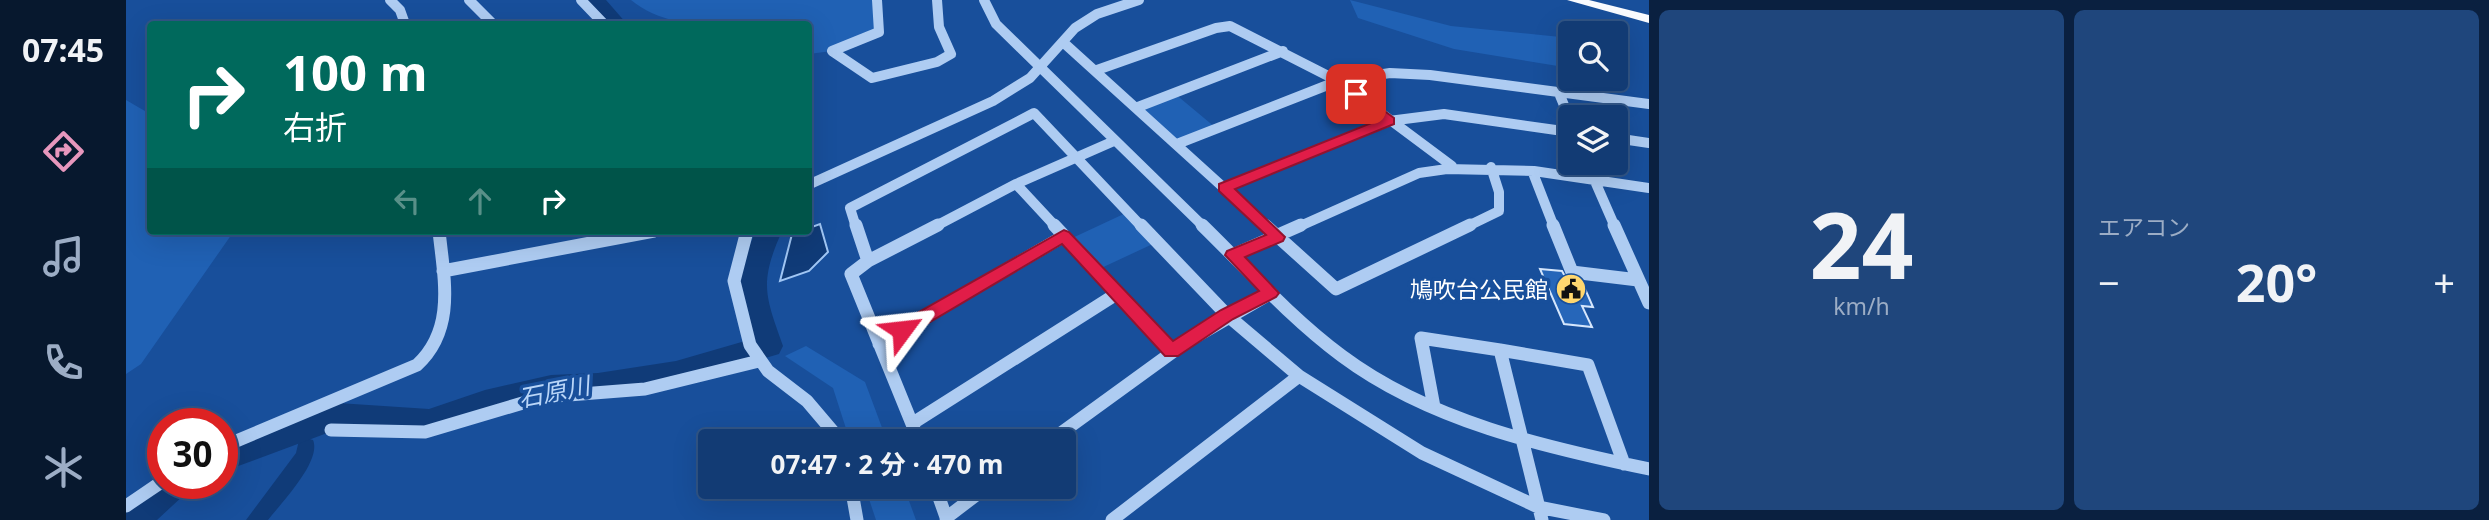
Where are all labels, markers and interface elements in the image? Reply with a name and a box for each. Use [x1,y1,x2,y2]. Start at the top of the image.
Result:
map controls [1558,21,1628,175]
button: search [1558,21,1628,91]
text: 07:45 [22,28,104,71]
text: 100 m [283,39,428,105]
icon: right [168,49,259,140]
pin [1326,64,1386,124]
icon: arrive [1337,75,1375,113]
text: 右折 [283,105,347,148]
button: layers [1558,105,1628,175]
icon: directions [39,127,88,176]
icon: left [388,182,426,220]
icon: ahead [461,182,499,220]
icon: right [534,182,572,220]
text: 24 [1809,182,1914,306]
text: エアコン [2098,211,2190,243]
icon: music [39,232,88,281]
text: 20° [2236,246,2317,317]
text: − [2098,256,2120,308]
text: + [2433,256,2455,308]
public building icon: 鳩吹台公民館 [1554,272,1588,306]
place label: 鳩吹台公民館 [1410,273,1548,305]
text: km/h [1833,290,1890,322]
position arrow [865,293,939,367]
icon: phone [39,338,88,387]
water label: 石原川 [516,367,595,414]
speed limit sign: 30 [147,408,238,499]
icon: climate [39,443,88,492]
text: 07:47 · 2 分 · 470 m [771,446,1003,482]

